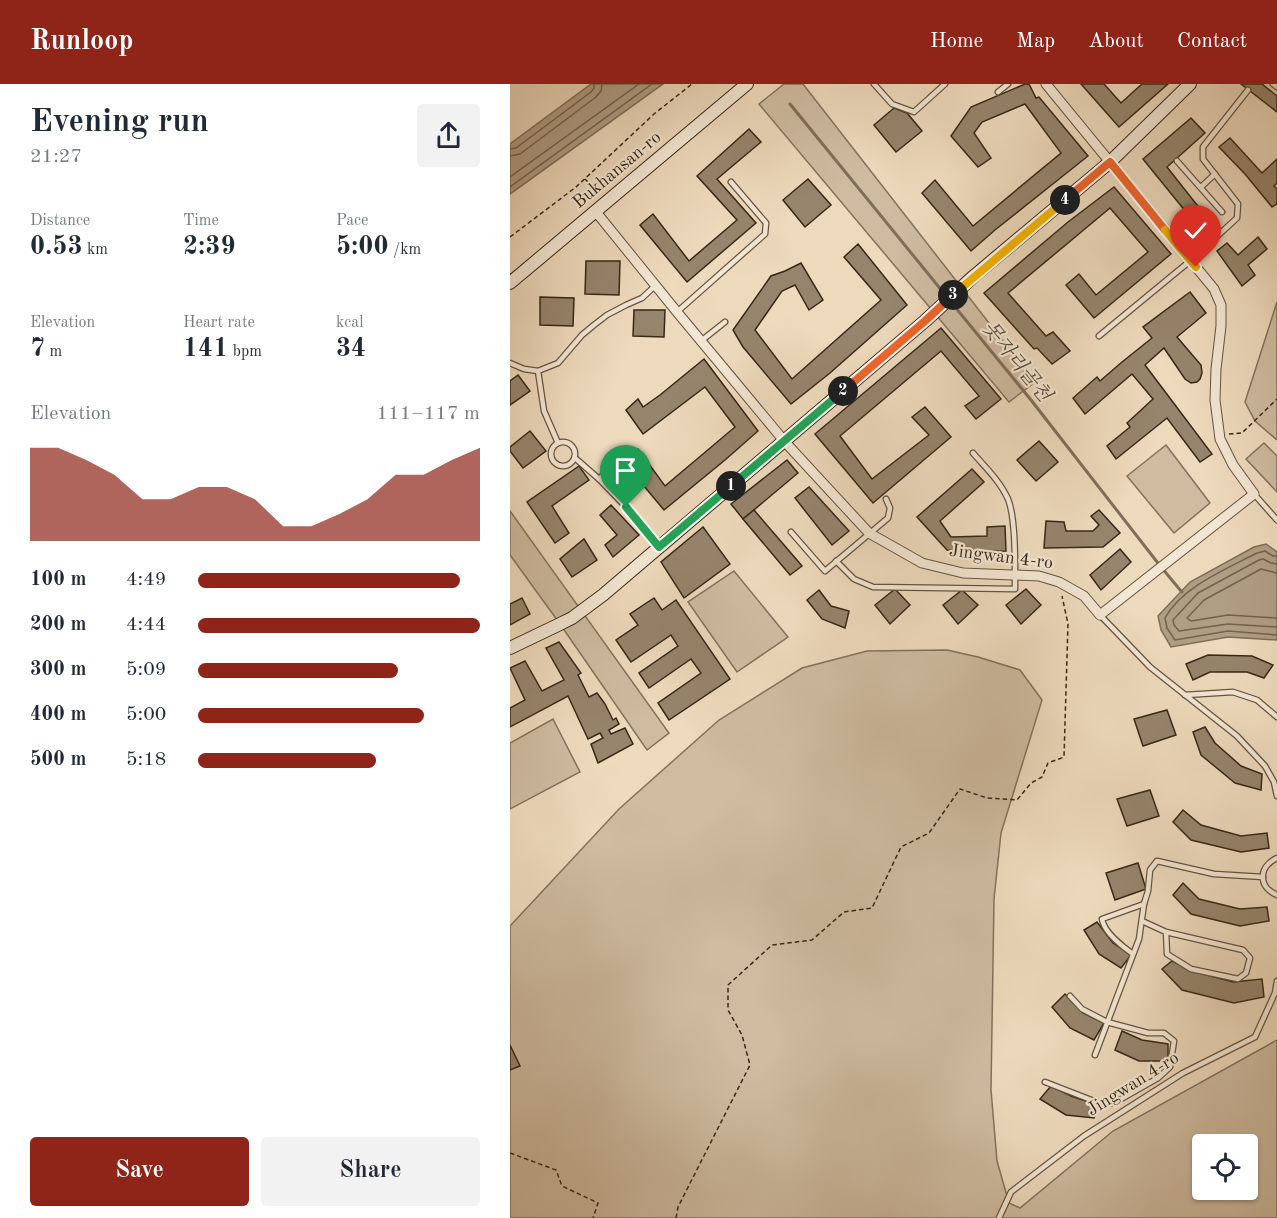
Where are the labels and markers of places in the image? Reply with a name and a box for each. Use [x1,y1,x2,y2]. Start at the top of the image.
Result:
pin: 4 [1050,185,1080,215]
pin [1170,205,1221,267]
pin: 3 [938,280,968,310]
pin: 2 [828,376,858,406]
pin [600,445,651,507]
pin: 1 [716,471,746,501]

